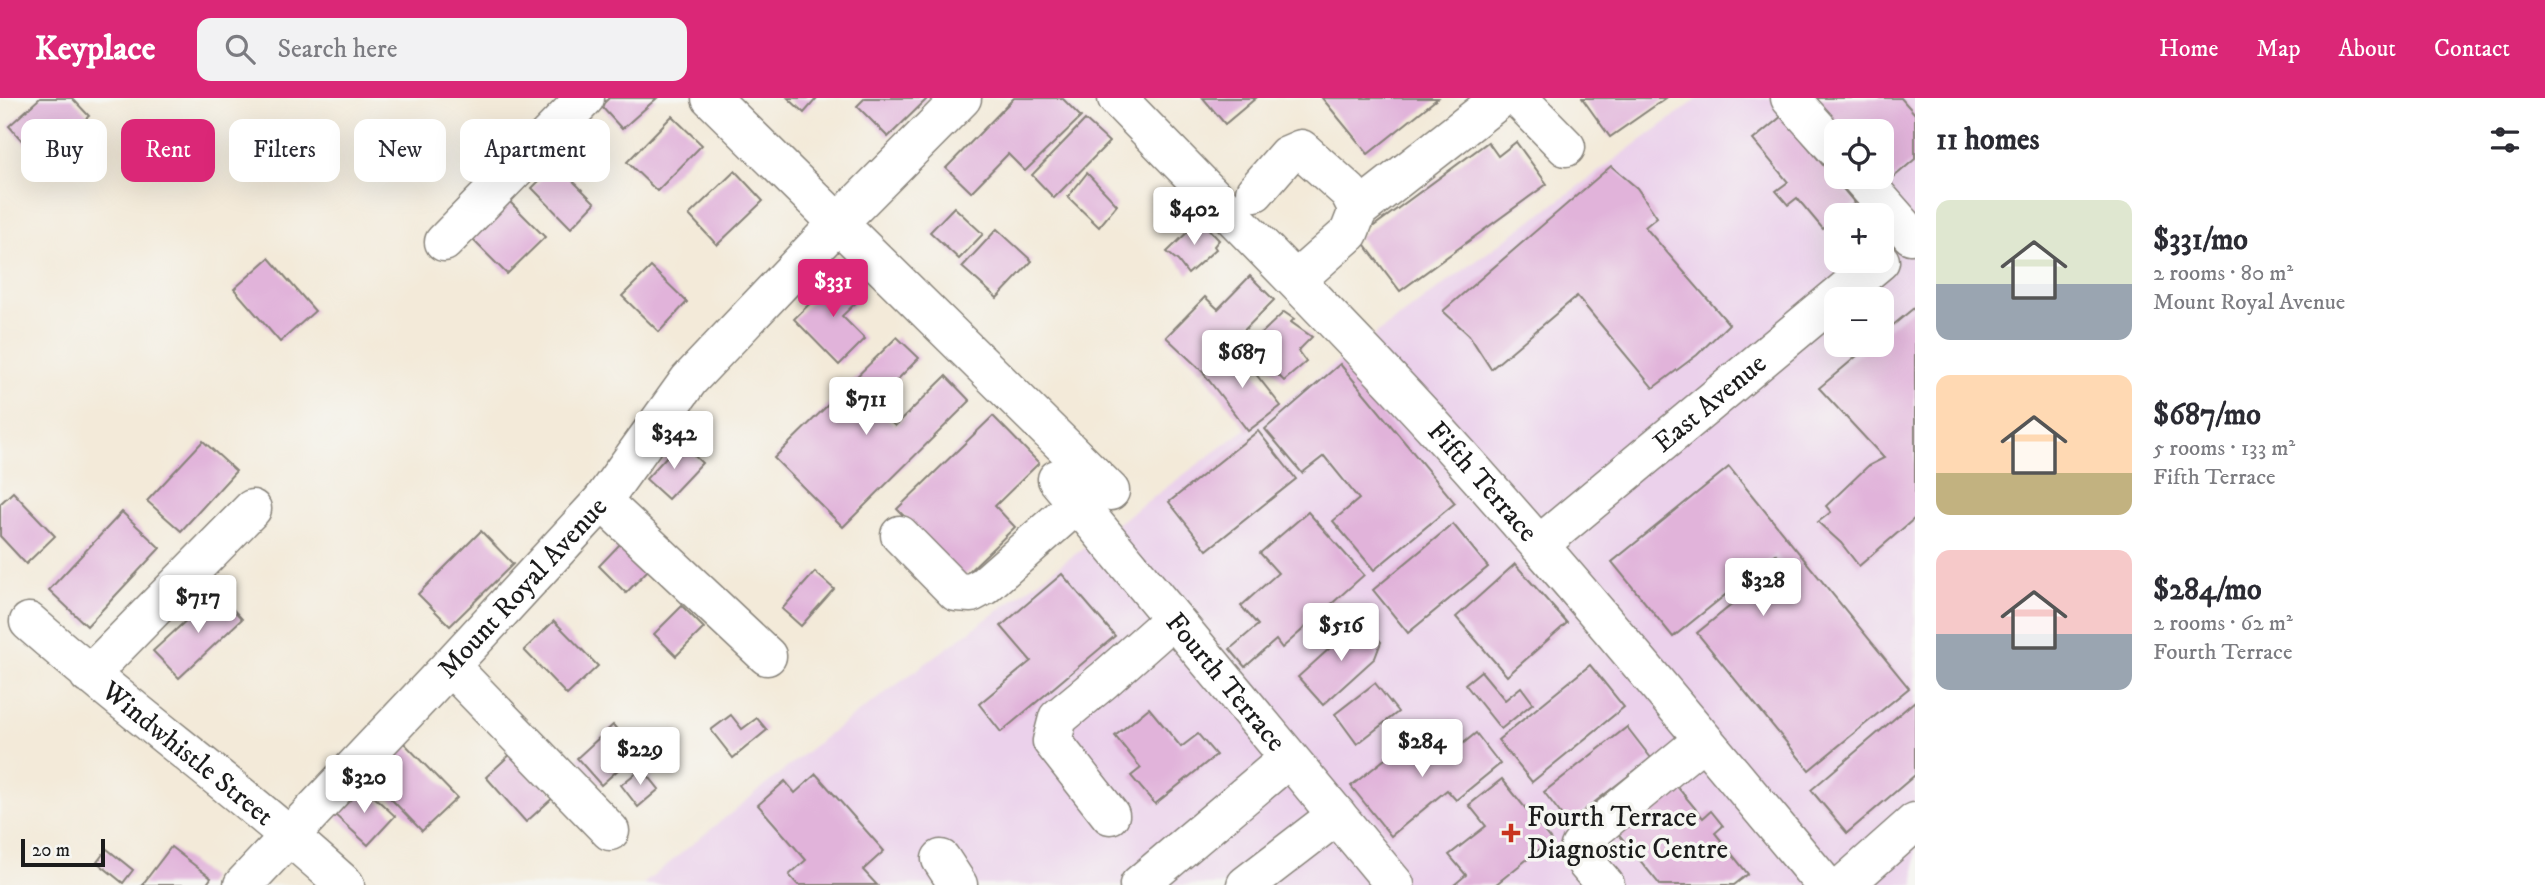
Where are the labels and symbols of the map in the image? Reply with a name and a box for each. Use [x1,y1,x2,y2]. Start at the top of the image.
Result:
pin: $402 [1153,188,1235,247]
pin: $331 [792,260,874,319]
pin: $687 [1201,330,1283,390]
street label: East Avenue [1646,346,1773,460]
pin: $711 [825,378,907,437]
pin: $342 [633,412,715,471]
street label: Fifth Terrace [1420,414,1545,549]
street label: Mount Royal Avenue [430,490,615,686]
pin: $328 [1722,559,1804,618]
pin: $717 [157,575,239,635]
pin: $516 [1300,603,1382,663]
street label: Fourth Terrace [1158,605,1294,758]
street label: Windwhistle Street [94,673,281,833]
pin: $284 [1381,720,1463,779]
pin: $229 [599,728,681,787]
pin: $320 [323,756,405,815]
place label: Fourth Terrace Diagnostic Centre [1527,800,1728,867]
marker: Fourth Terrace Diagnostic Centre [1501,823,1521,843]
scale bar [21,836,105,868]

